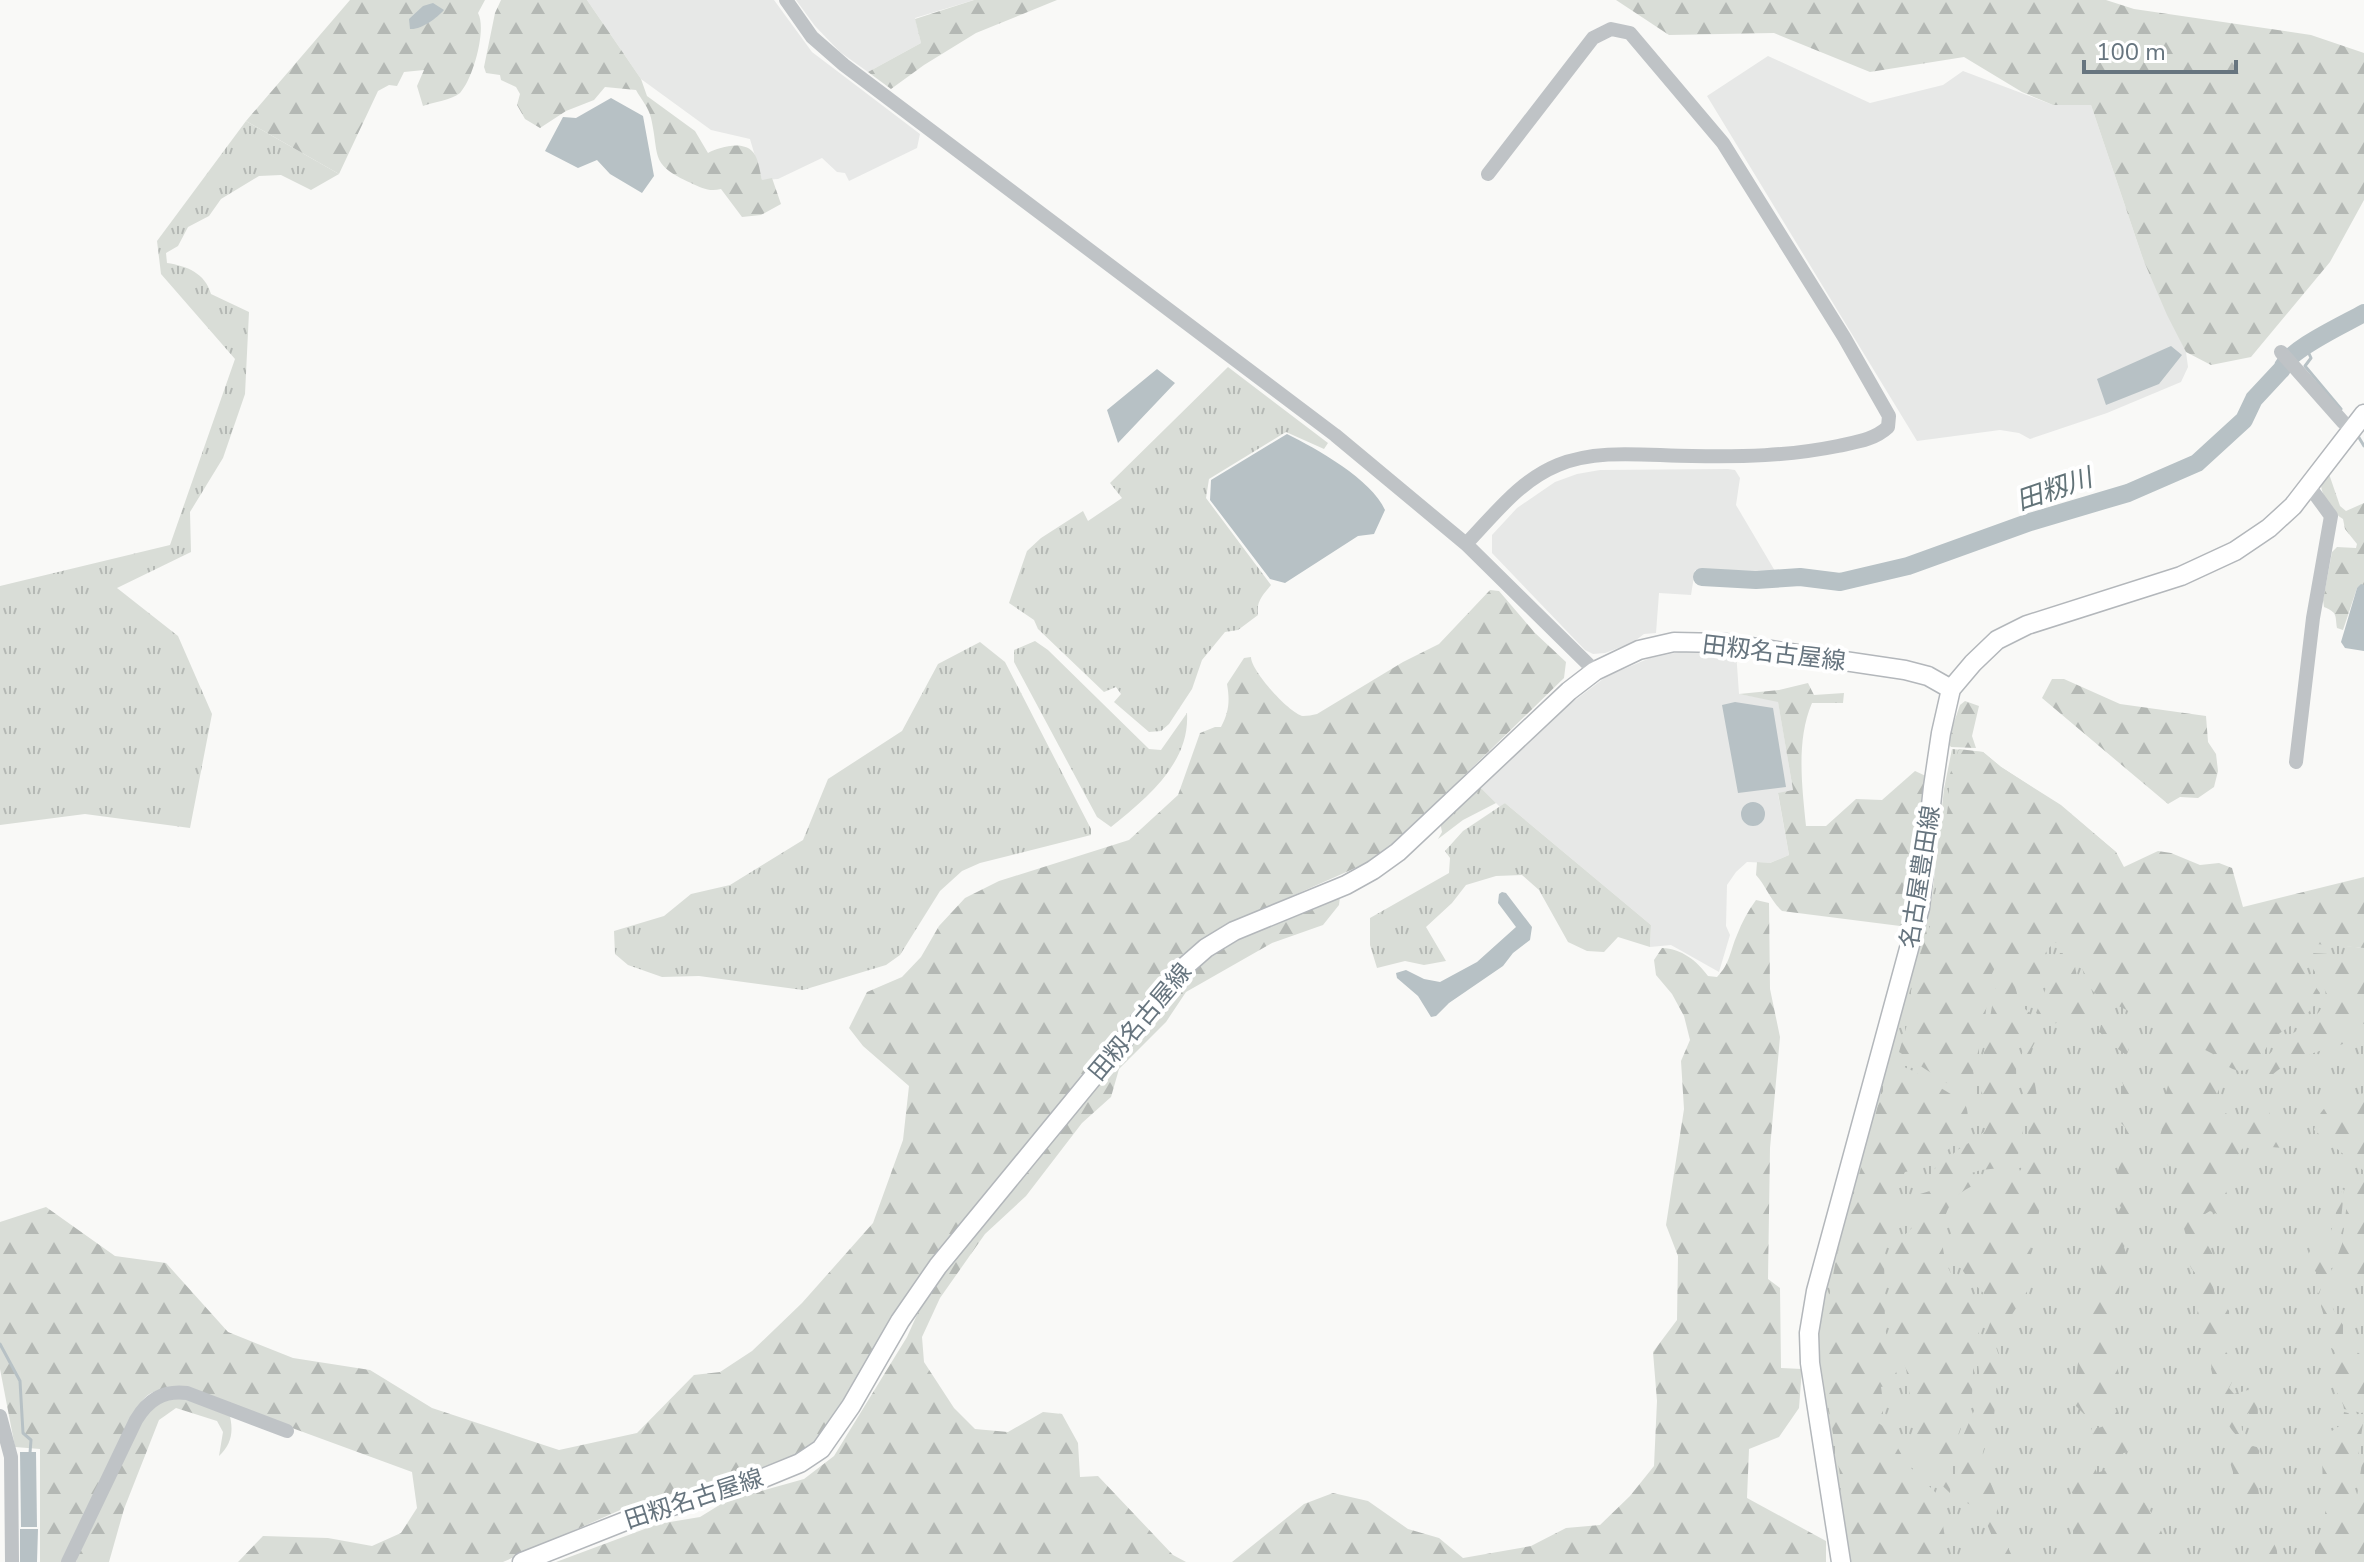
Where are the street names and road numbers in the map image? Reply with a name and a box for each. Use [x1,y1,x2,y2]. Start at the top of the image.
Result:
street label: 田籾名古屋線 [1701,628,1847,678]
street label: 名古屋豊田線 [1893,803,1947,951]
street label: 田籾名古屋線 [1081,957,1199,1087]
street label: 田籾名古屋線 [621,1462,767,1536]

